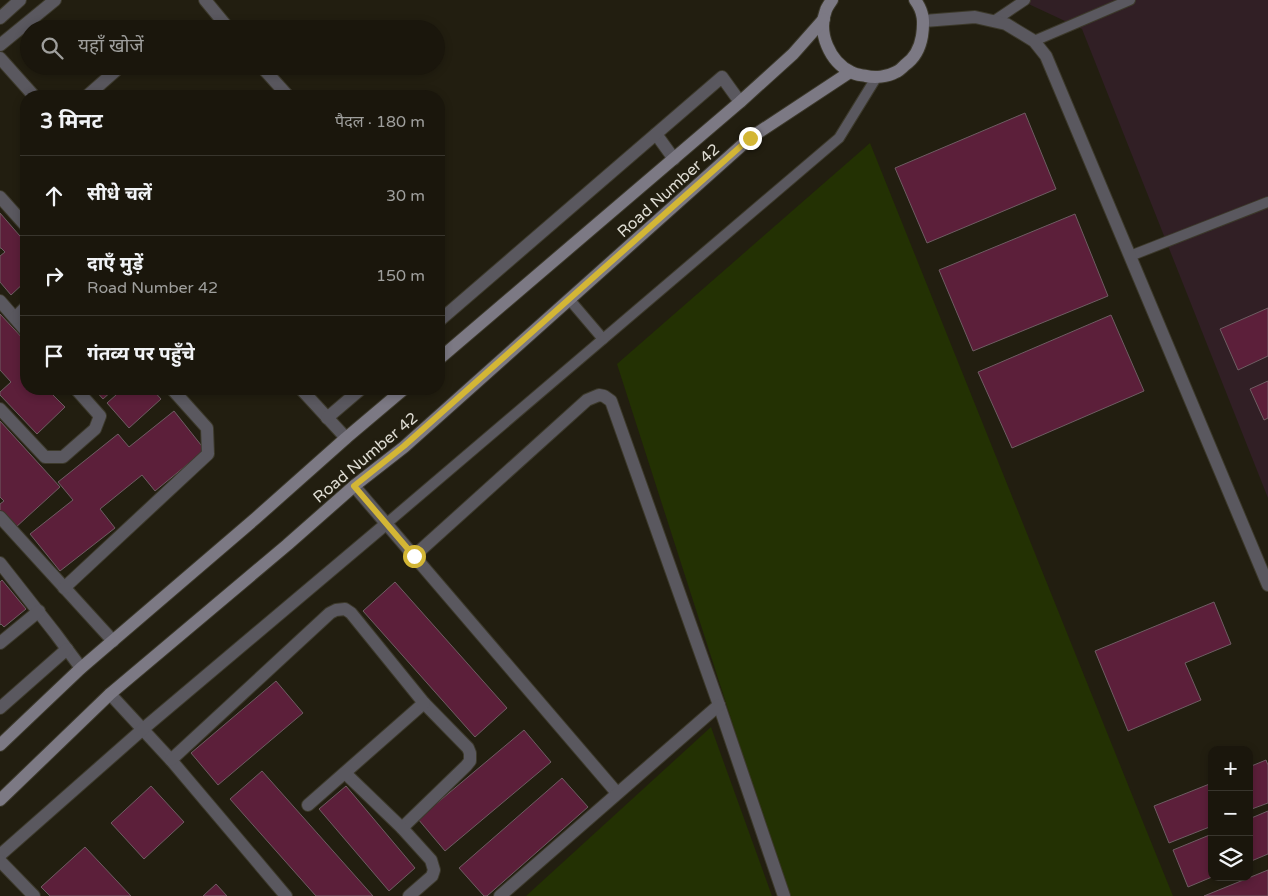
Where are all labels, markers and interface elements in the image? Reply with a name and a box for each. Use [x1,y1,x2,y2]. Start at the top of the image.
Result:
search box [20,20,445,75]
icon: search [38,34,66,62]
text: यहाँ खोजें [78,35,144,57]
text: 3 मिनट [40,109,103,134]
text: पैदल · 180 m [335,112,425,132]
route end [739,127,762,150]
street label: Road Number 42 [613,139,724,242]
icon: ahead [40,182,68,210]
text: सीधे चलें [87,183,152,205]
text: 30 m [386,186,425,206]
text: दाएँ मुड़ें [87,253,143,275]
icon: right [40,262,68,290]
text: 150 m [376,266,425,286]
text: Road Number 42 [87,278,218,298]
icon: arrive [40,342,68,370]
text: गंतव्य पर पहुँचे [87,343,195,365]
street label: Road Number 42 [309,408,422,508]
route start [403,545,426,568]
map controls [1208,746,1253,881]
button: + [1208,746,1253,791]
button: − [1208,791,1253,836]
button: layers [1208,836,1253,881]

